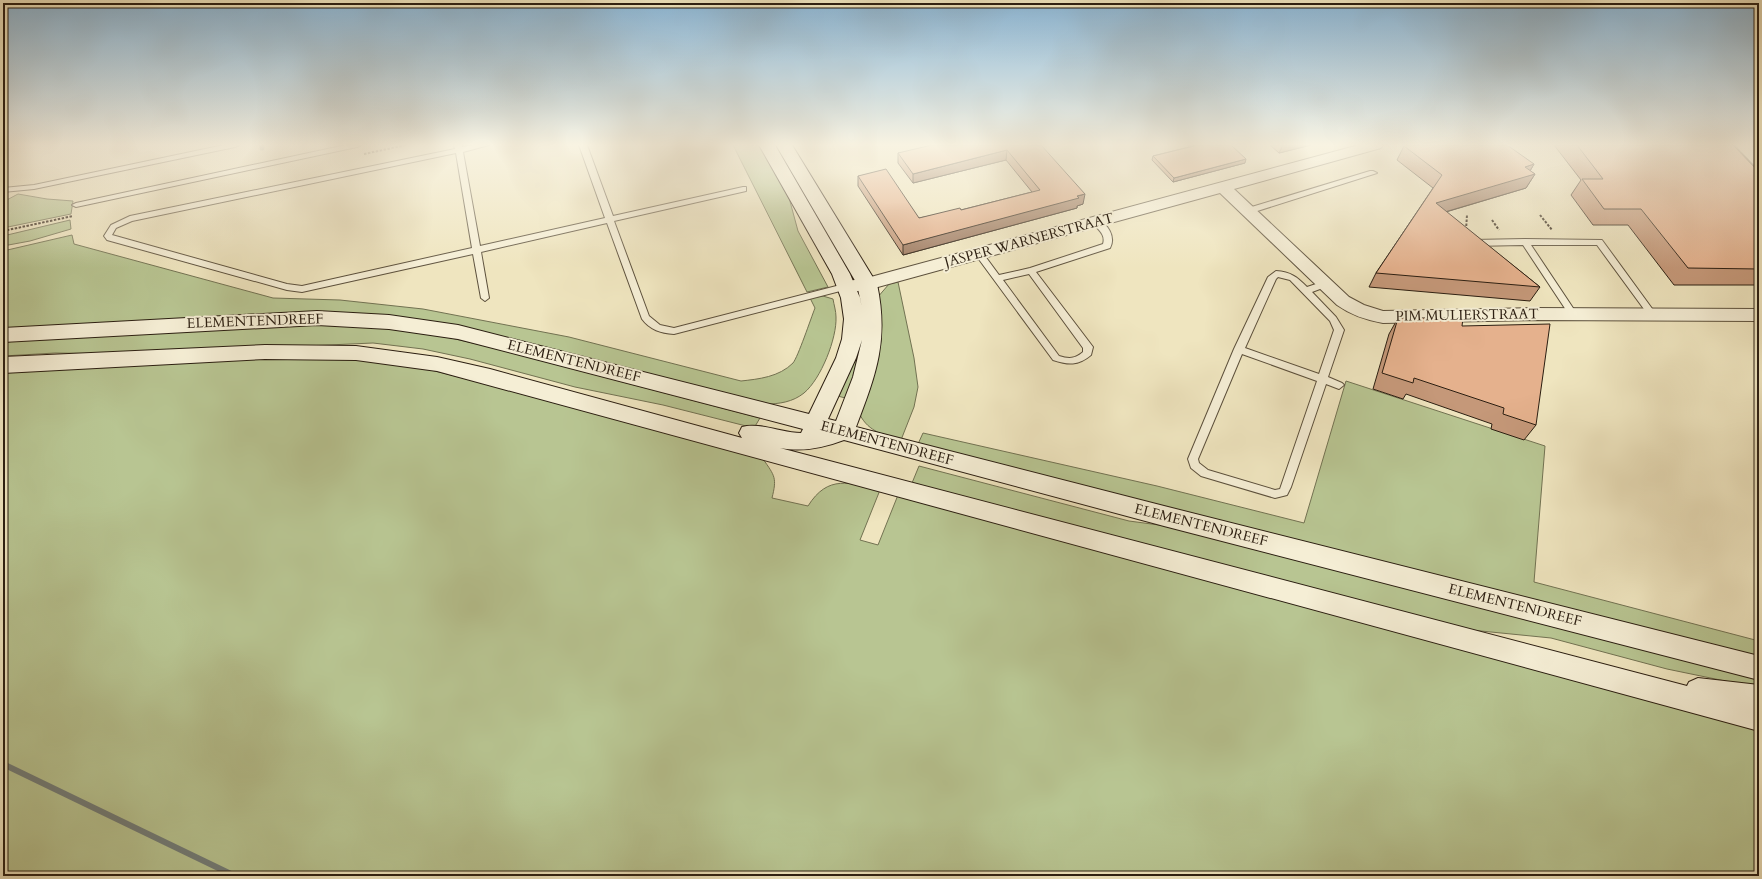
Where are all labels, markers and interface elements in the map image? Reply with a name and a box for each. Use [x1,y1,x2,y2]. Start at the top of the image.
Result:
street label: JASPER WARNERSTRAAT [940,208,1116,272]
street label: PIM MULIERSTRAAT [1395,304,1539,326]
street label: ELEMENTENDREEF [186,309,324,333]
street label: ELEMENTENDREEF [505,335,643,387]
street label: ELEMENTENDREEF [819,416,955,470]
street label: ELEMENTENDREEF [1132,499,1270,551]
street label: ELEMENTENDREEF [1446,579,1584,631]

